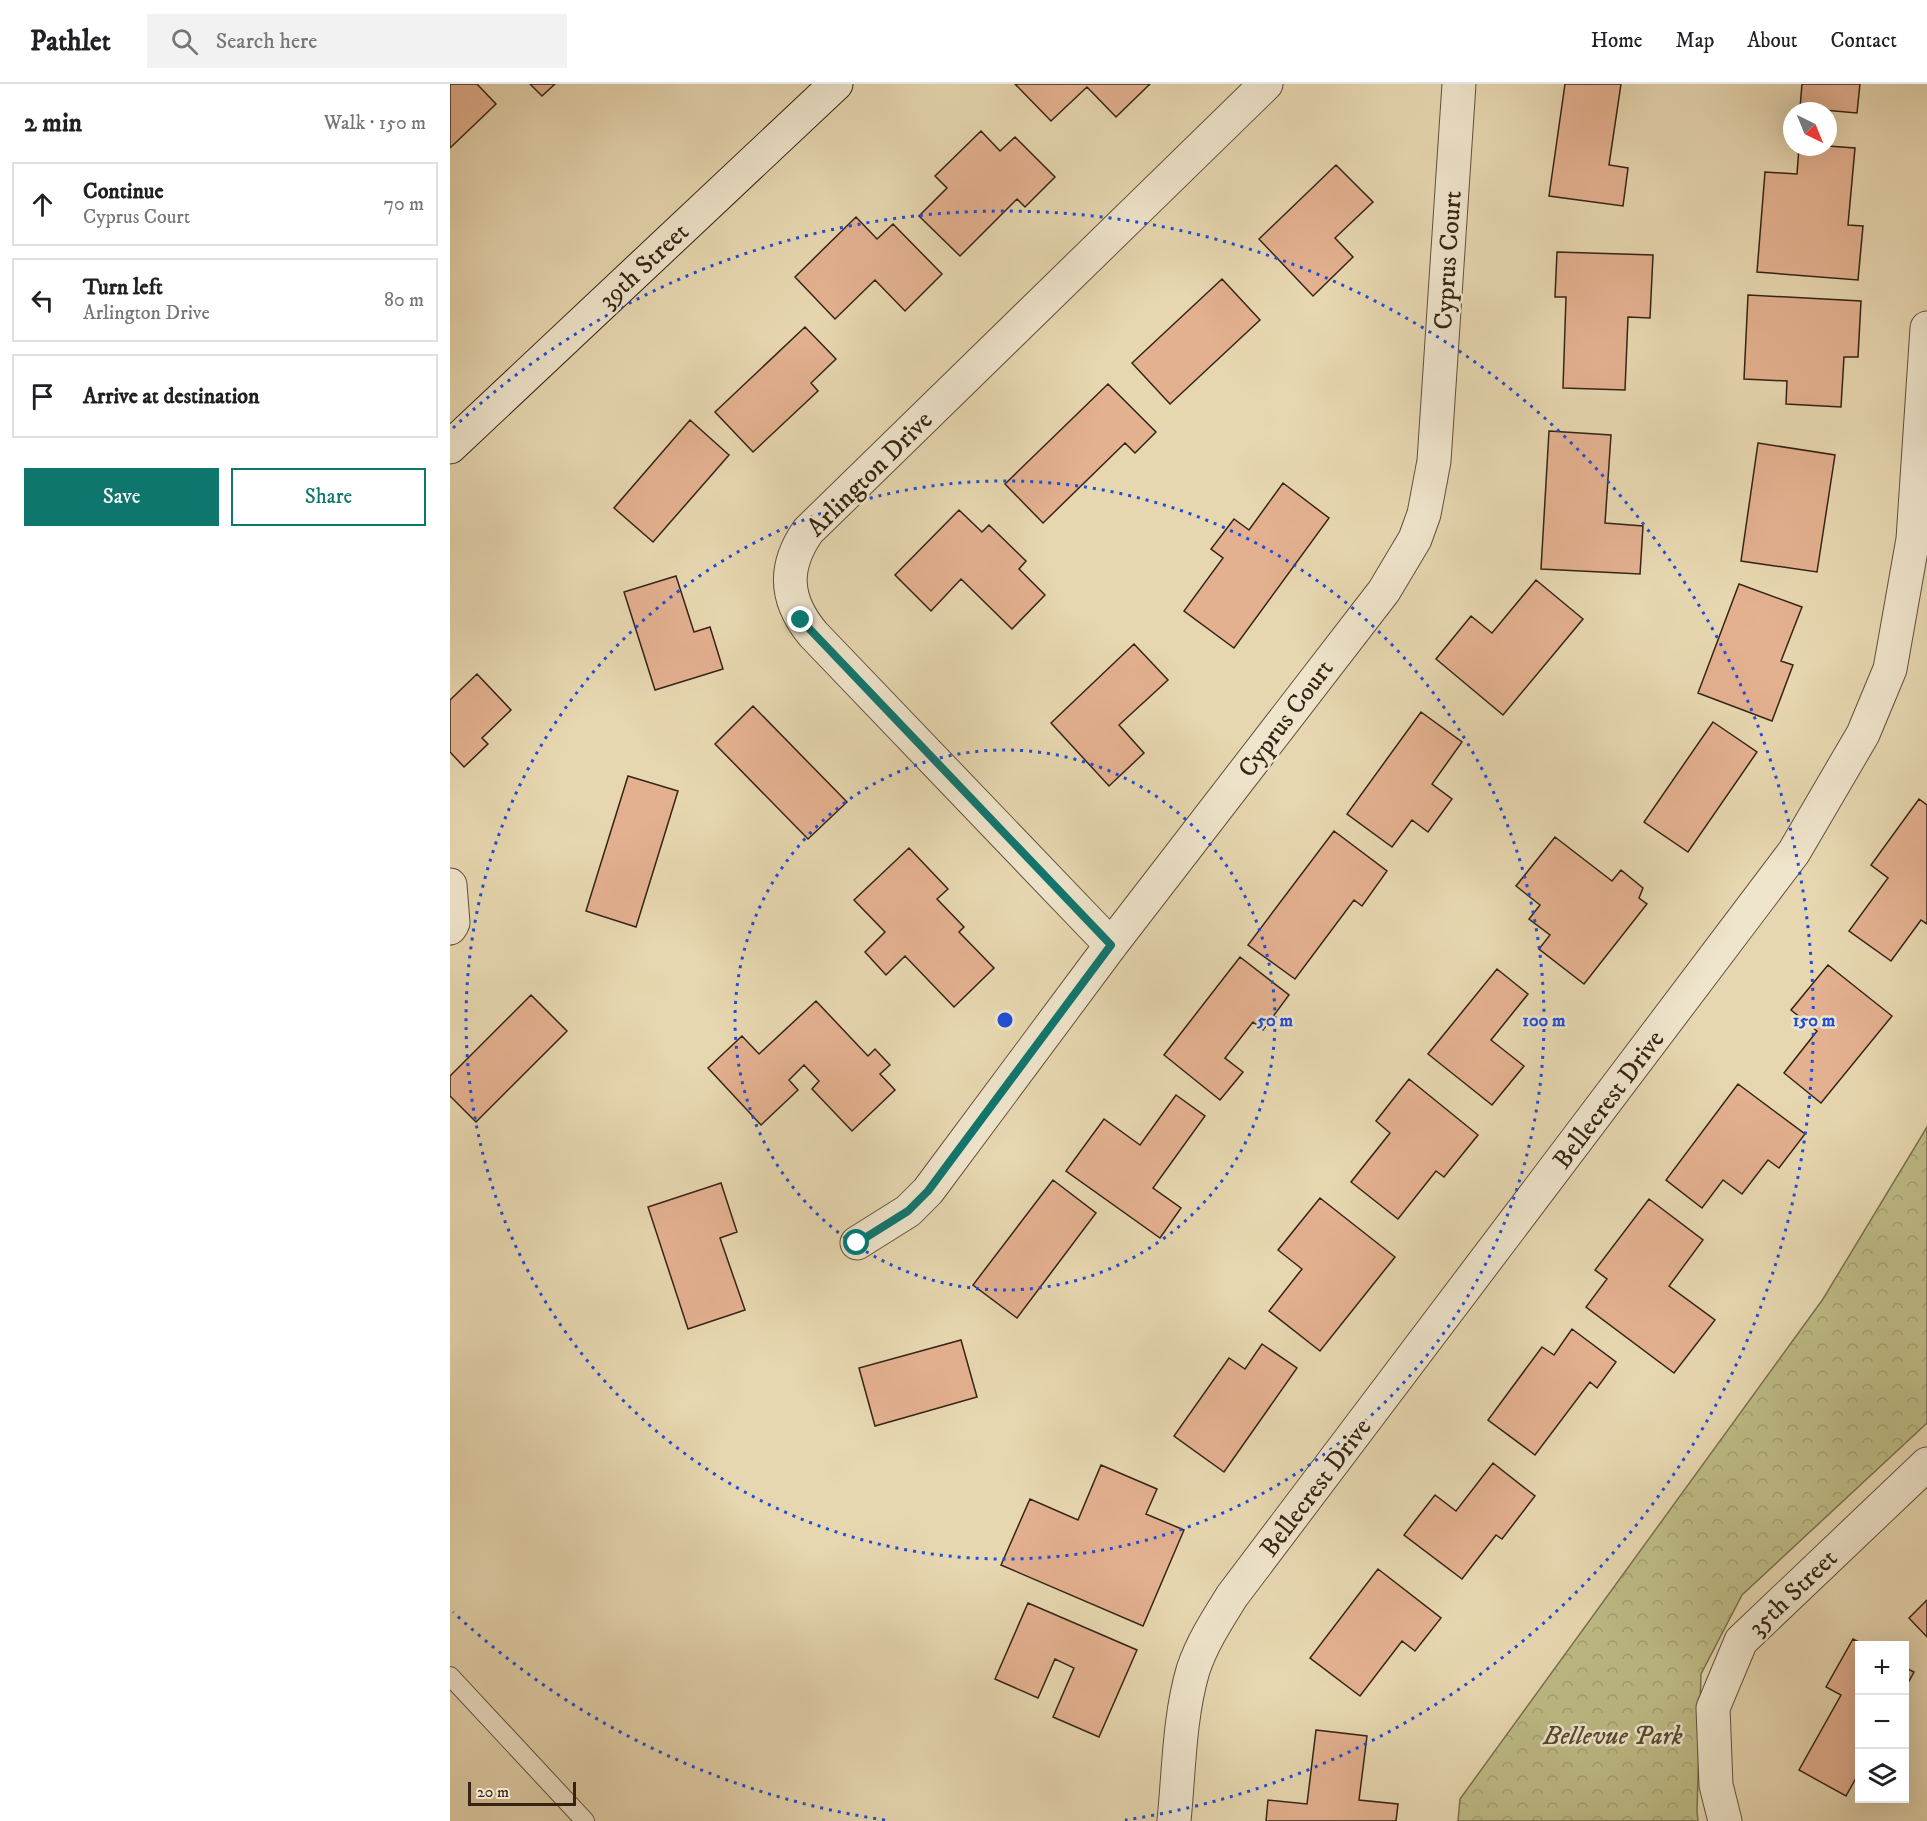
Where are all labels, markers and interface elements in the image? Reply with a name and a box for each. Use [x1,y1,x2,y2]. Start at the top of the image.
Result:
search box [147,14,567,68]
text: Pathlet [30,24,111,59]
icon: search [168,25,201,58]
text: Search here [216,28,317,55]
text: Home [1591,28,1643,54]
text: Map [1676,28,1714,54]
text: About [1747,28,1798,54]
text: Contact [1831,28,1897,54]
north arrow [1783,102,1837,156]
text: 2 min [24,107,82,140]
text: Walk · 150 m [324,111,426,136]
text: Continue [83,178,164,205]
icon: ahead [26,188,59,221]
street label: Cyprus Court [1427,189,1470,331]
text: 70 m [383,192,424,217]
text: Cyprus Court [83,205,190,230]
street label: 39th Street [592,216,696,316]
text: Turn left [83,274,163,301]
icon: left [26,284,59,317]
text: 80 m [384,288,424,313]
text: Arlington Drive [83,301,210,326]
icon: arrive [26,380,59,413]
text: Arrive at destination [83,383,260,410]
street label: Arlington Drive [800,404,940,544]
button: Save [24,468,219,526]
button: Share [231,468,426,526]
route end [787,606,813,632]
street label: Cyprus Court [1231,653,1341,784]
centre of rings [995,1010,1015,1030]
text: 50 m [1256,1010,1293,1032]
text: 100 m [1522,1010,1566,1032]
text: 150 m [1793,1010,1836,1032]
street label: Bellecrest Drive [1546,1024,1672,1176]
route start [843,1229,869,1255]
street label: Bellecrest Drive [1253,1412,1379,1564]
street label: 35th Street [1741,1542,1845,1644]
map controls [1855,1641,1909,1803]
button: + [1855,1641,1909,1695]
button: − [1855,1695,1909,1749]
park label: Bellevue Park [1542,1720,1683,1753]
button: layers [1855,1749,1909,1803]
scale bar [468,1779,576,1806]
text: 20 m [477,1782,509,1802]

